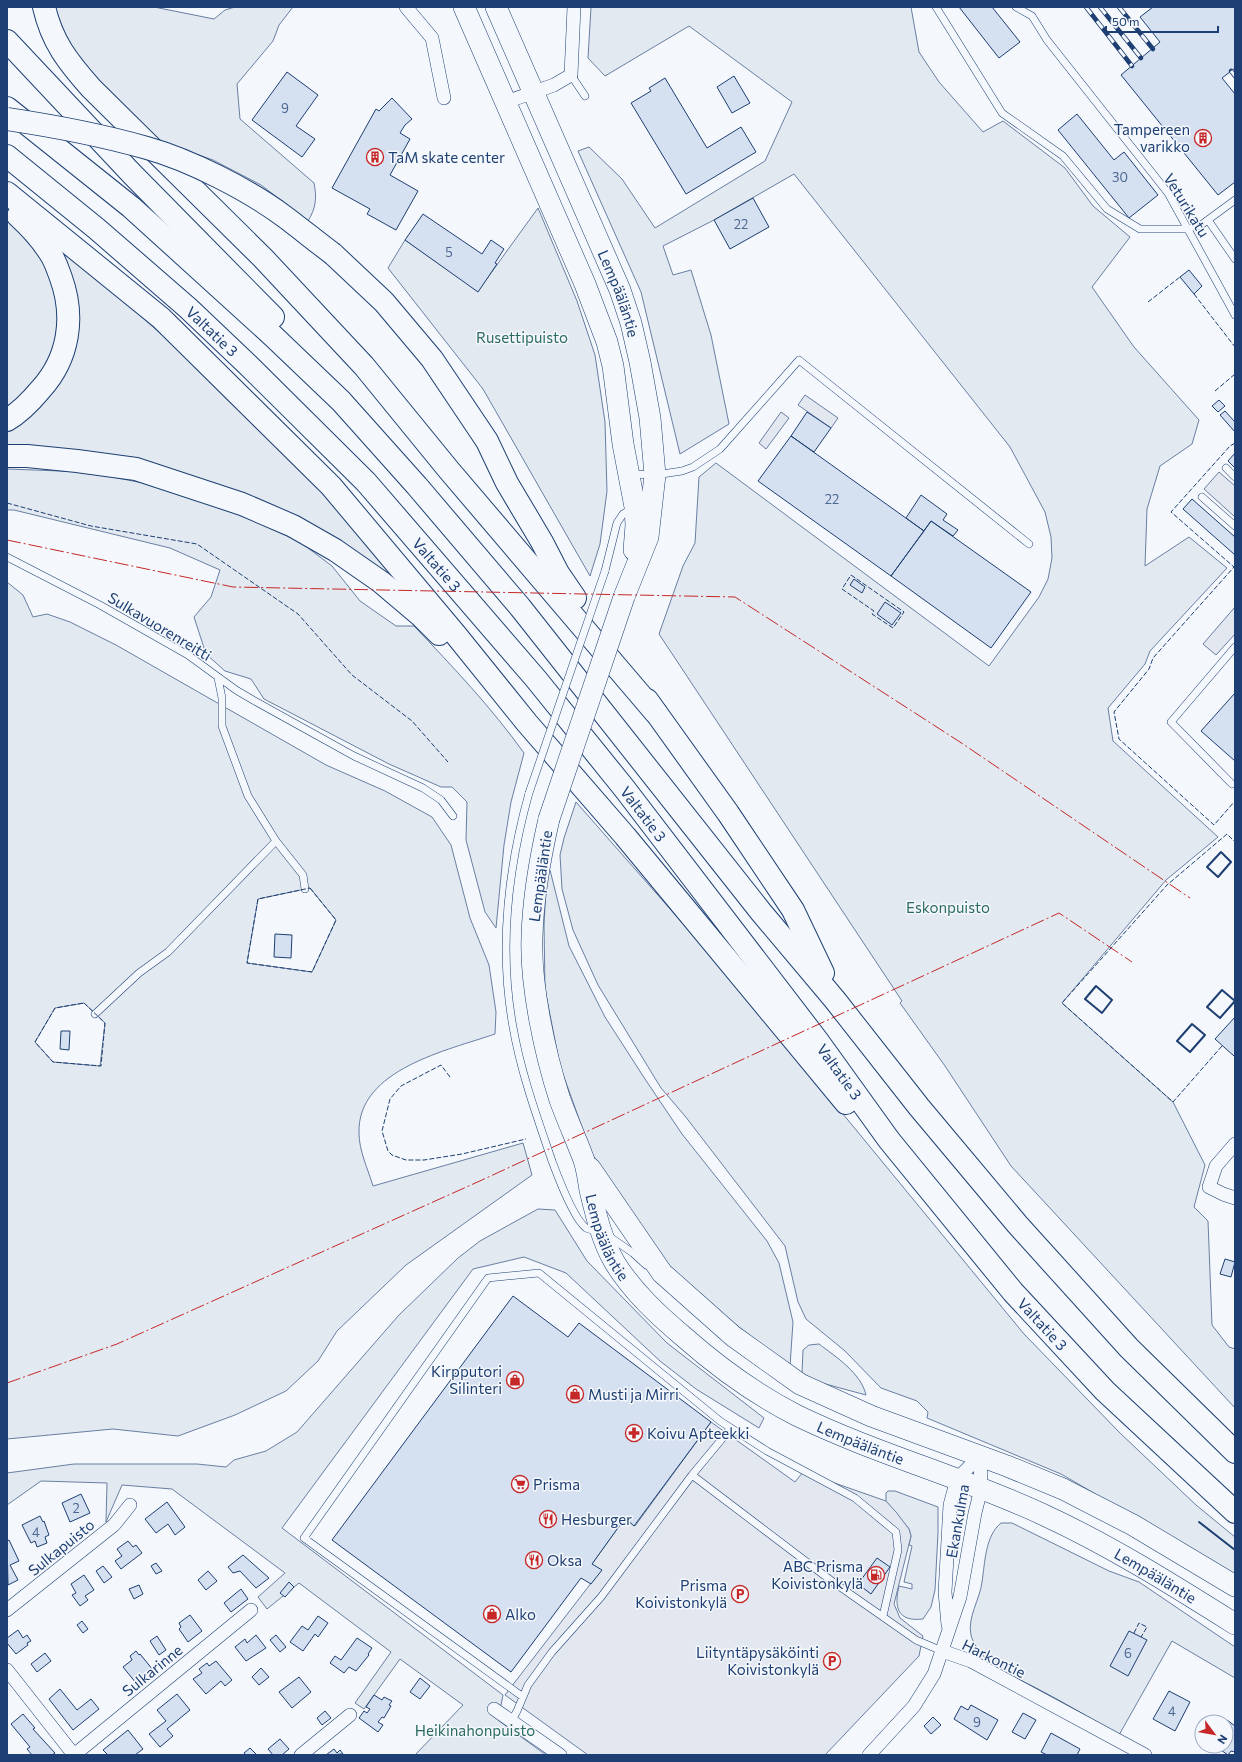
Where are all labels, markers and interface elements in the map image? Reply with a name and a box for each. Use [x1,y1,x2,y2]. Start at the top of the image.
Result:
scale bar [1106,8,1218,34]
text: 50 m [1112,14,1140,28]
house number: 9 [281,100,289,116]
place label: Tampereen varikko [1114,120,1190,155]
building icon: Tampereen varikko [1193,128,1213,148]
building icon: TaM skate center [365,147,385,167]
place label: TaM skate center [388,148,505,166]
house number: 30 [1112,169,1128,185]
street label: Veturikatu [1160,170,1214,240]
house number: 22 [734,216,748,232]
house number: 5 [445,244,453,260]
street label: Lempääläntie [594,247,643,339]
street label: Valtatie 3 [183,302,242,360]
park label: Rusettipuisto [476,328,568,346]
house number: 22 [825,491,839,507]
street label: Valtatie 3 [409,534,465,595]
street label: Sulkavuorenreitti [105,588,215,664]
street label: Valtatie 3 [617,783,670,845]
street label: Lempääläntie [525,829,555,923]
park label: Eskonpuisto [906,898,990,916]
street label: Valtatie 3 [814,1040,866,1103]
street label: Lempääläntie [582,1192,633,1284]
street label: Valtatie 3 [1014,1294,1071,1354]
place label: Kirpputori Silinteri [431,1362,502,1397]
shop icon: Kirpputori Silinteri [505,1370,525,1390]
shop icon: Musti ja Mirri [565,1384,585,1404]
place label: Musti ja Mirri [588,1385,679,1403]
street label: Lempääläntie [814,1417,907,1468]
pharmacy icon: Koivu Apteekki [624,1423,644,1443]
place label: Koivu Apteekki [647,1424,749,1442]
supermarket icon: Prisma [510,1474,530,1494]
place label: Prisma [533,1475,580,1493]
street label: Ekankulma [942,1483,972,1559]
house number: 2 [72,1500,80,1516]
restaurant icon: Hesburger [538,1509,558,1529]
place label: Hesburger [561,1510,632,1528]
street label: Sulkapuisto [24,1515,98,1579]
house number: 4 [32,1524,40,1540]
street label: Lempääläntie [1111,1544,1200,1607]
restaurant icon: Oksa [524,1550,544,1570]
place label: Oksa [547,1551,582,1569]
place label: ABC Prisma Koivistonkylä [771,1557,863,1592]
fuel station icon: ABC Prisma Koivistonkylä [866,1565,886,1585]
place label: Prisma Koivistonkylä [635,1576,727,1611]
parking icon: Prisma Koivistonkylä [730,1584,750,1604]
shop icon: Alko [482,1604,502,1624]
place label: Alko [505,1605,536,1623]
street label: Harkontie [959,1635,1029,1681]
street label: Sulkarinne [118,1640,186,1700]
place label: Liityntäpysäköinti Koivistonkylä [696,1643,819,1678]
house number: 6 [1124,1645,1132,1661]
parking icon: Liityntäpysäköinti Koivistonkylä [822,1651,842,1671]
house number: 4 [1168,1703,1176,1719]
house number: 9 [973,1714,981,1730]
north arrow [1194,1714,1234,1754]
park label: Heikinahonpuisto [415,1721,535,1739]
text: N [1215,1733,1231,1747]

